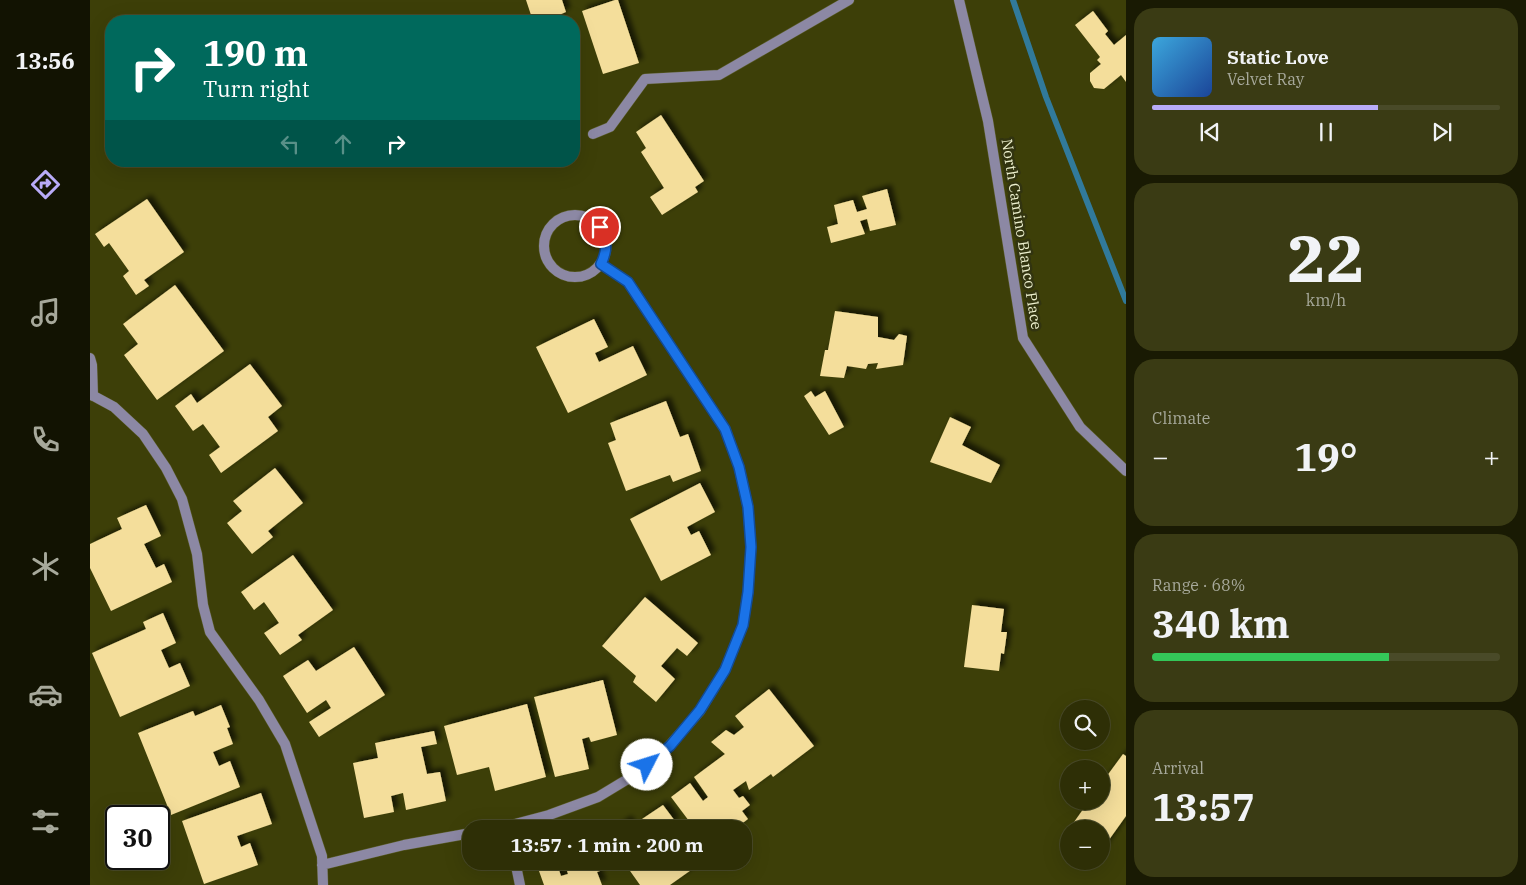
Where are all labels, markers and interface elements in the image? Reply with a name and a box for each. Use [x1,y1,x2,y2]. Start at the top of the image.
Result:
text: 190 m [203,30,308,76]
icon: right [120,35,185,100]
text: Static Love [1227,45,1329,69]
text: 13:56 [15,46,75,75]
text: Velvet Ray [1227,69,1304,89]
text: Turn right [203,74,310,103]
icon: previous [1196,118,1224,146]
icon: pause [1312,118,1340,146]
icon: next [1428,118,1456,146]
icon: left [276,130,304,158]
icon: ahead [329,130,357,158]
icon: right [382,130,410,158]
street label: North Camino Blanco Place [998,137,1046,331]
icon: directions [28,167,63,202]
pin [579,206,621,248]
icon: arrive [586,213,614,241]
text: 22 [1287,215,1365,300]
text: km/h [1306,290,1346,310]
icon: music [28,295,63,330]
text: Climate [1152,408,1210,428]
icon: phone [28,422,63,457]
text: 19° [1294,432,1358,481]
text: − [1152,438,1169,475]
text: + [1483,438,1500,475]
icon: climate [28,549,63,584]
text: Range · 68% [1152,575,1245,595]
text: 340 km [1152,599,1290,648]
icon: car [28,677,63,712]
map controls [1060,700,1110,870]
button: search [1060,700,1110,750]
position arrow [620,738,672,790]
text: Arrival [1152,758,1204,778]
button: + [1060,760,1110,810]
text: 13:57 [1152,782,1255,831]
icon: filters [28,804,63,839]
speed limit sign: 30 [105,805,170,870]
button: − [1060,820,1110,870]
text: 13:57 · 1 min · 200 m [511,833,703,857]

